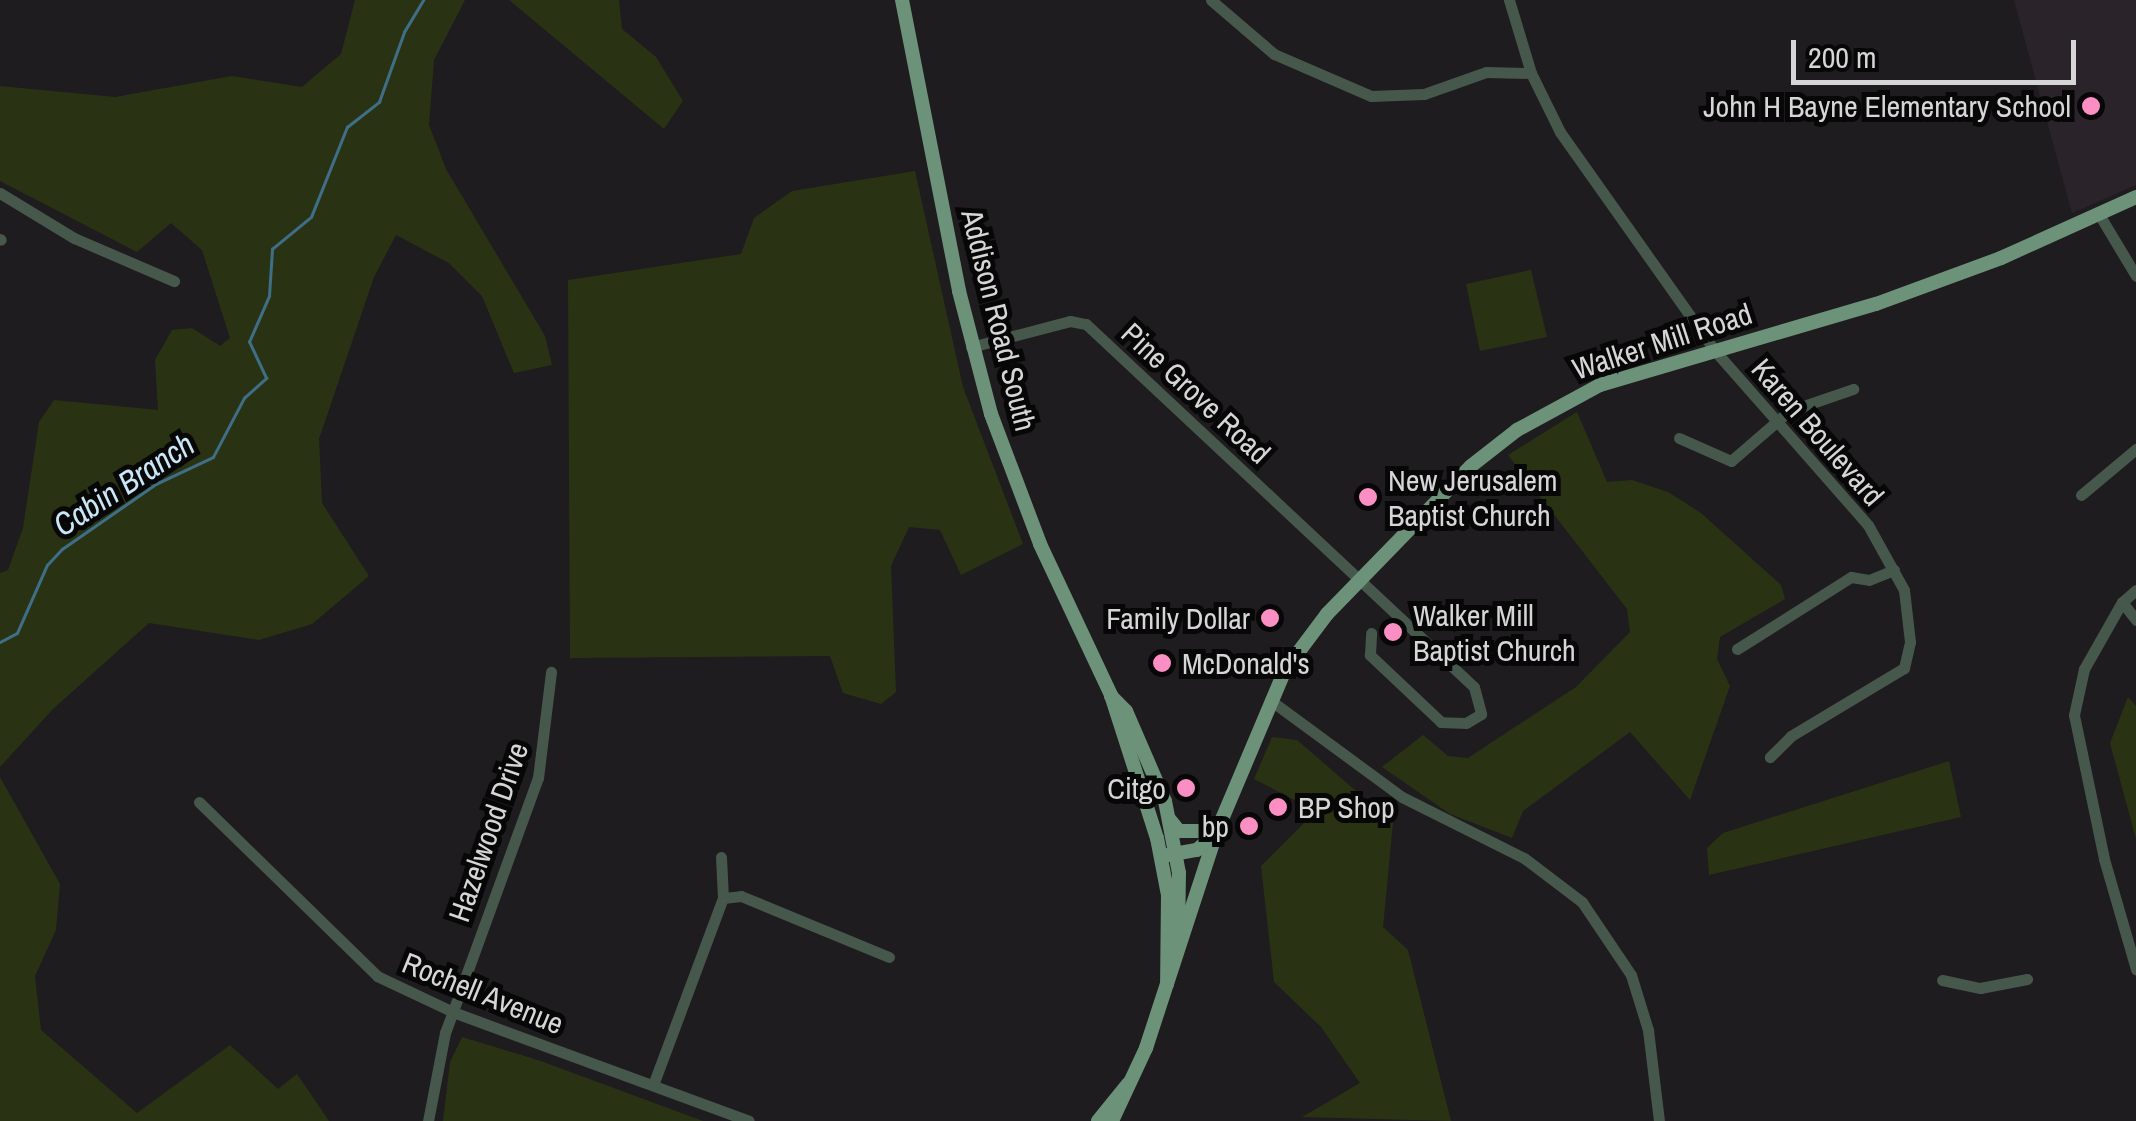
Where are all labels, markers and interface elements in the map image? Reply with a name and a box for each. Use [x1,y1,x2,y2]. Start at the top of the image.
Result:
scale bar [1796,20,2081,82]
text: 200 m [1808,37,1876,77]
place label: John H Bayne Elementary School [1703,88,2071,124]
marker: John H Bayne Elementary School [2080,95,2102,117]
street label: Addison Road South [954,205,1044,435]
street label: Walker Mill Road [1568,295,1756,387]
street label: Pine Grove Road [1114,315,1278,471]
street label: Karen Boulevard [1744,351,1892,513]
water label: Cabin Branch [46,425,202,545]
place label: New Jerusalem Baptist Church [1388,462,1557,532]
marker: New Jerusalem Baptist Church [1357,486,1379,508]
place label: Walker Mill Baptist Church [1413,597,1576,668]
place label: Family Dollar [1106,600,1250,636]
marker: Family Dollar [1259,607,1281,629]
marker: Walker Mill Baptist Church [1382,621,1404,643]
place label: McDonald's [1182,645,1310,681]
marker: McDonald's [1151,652,1173,674]
street label: Hazelwood Drive [440,738,536,926]
place label: Citgo [1107,770,1166,806]
marker: Citgo [1175,777,1197,799]
place label: BP Shop [1298,789,1395,825]
marker: BP Shop [1267,796,1289,818]
place label: bp [1202,808,1229,844]
marker: bp [1238,815,1260,837]
street label: Rochell Avenue [397,944,569,1042]

